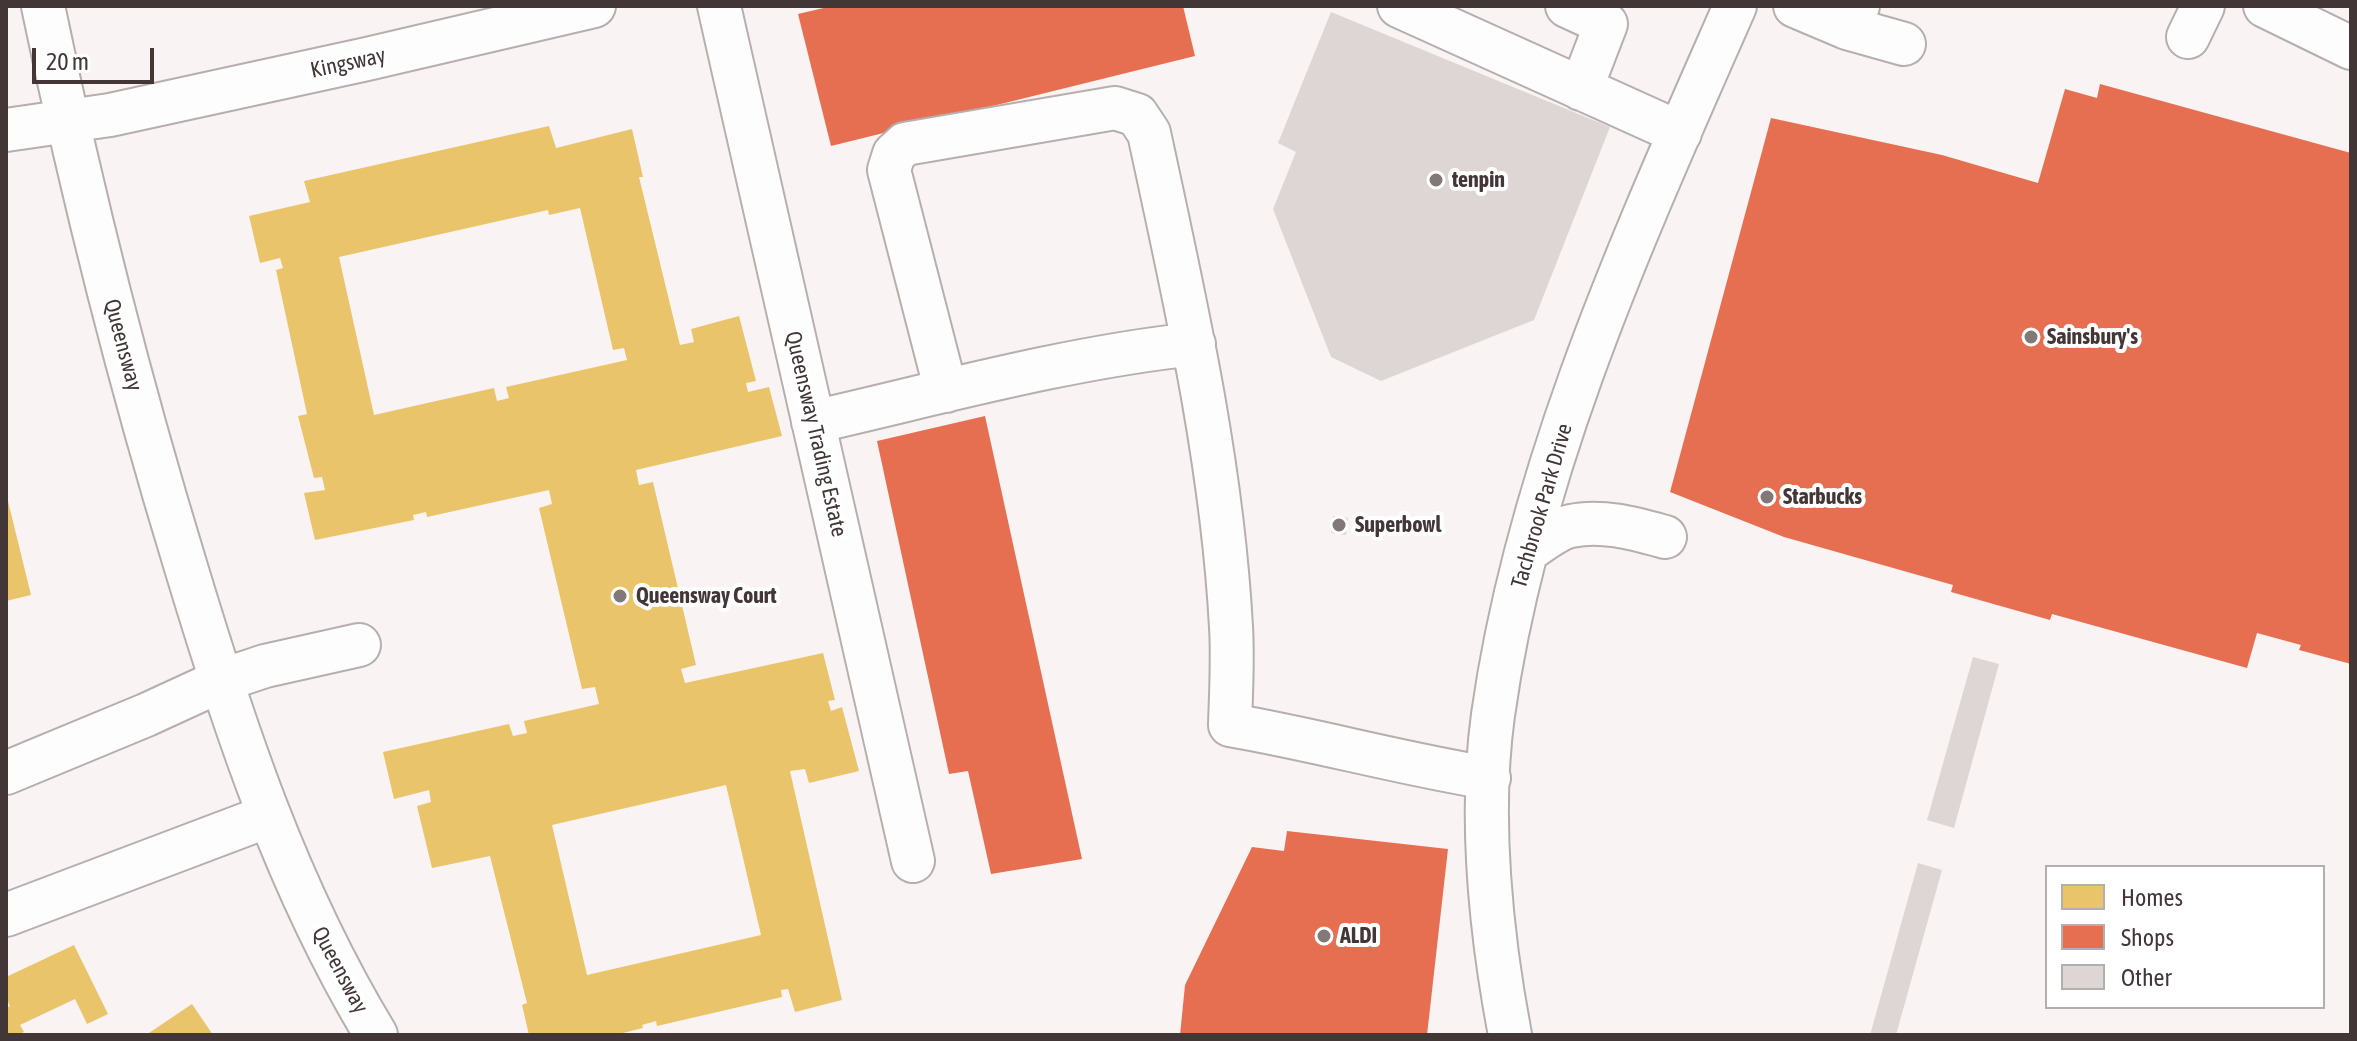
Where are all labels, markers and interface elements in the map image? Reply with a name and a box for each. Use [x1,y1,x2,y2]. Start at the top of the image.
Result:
scale bar [36,32,158,82]
street label: Kingsway [308,42,388,84]
text: 20 m [46,48,89,75]
place label: tenpin [1452,167,1505,193]
marker: tenpin [1427,171,1445,189]
street label: Queensway [98,296,148,394]
place label: Sainsbury's [2047,324,2138,350]
marker: Sainsbury's [2022,328,2040,346]
street label: Queensway Trading Estate [780,329,852,539]
street label: Tachbrook Park Drive [1506,421,1578,591]
place label: Starbucks [1783,484,1862,510]
marker: Starbucks [1758,488,1776,506]
place label: Superbowl [1355,512,1441,538]
marker: Superbowl [1330,516,1348,534]
place label: Queensway Court [636,583,776,609]
marker: Queensway Court [611,587,629,605]
legend [2045,865,2325,1009]
text: Homes [2121,884,2183,911]
street label: Queensway [306,922,374,1018]
place label: ALDI [1340,923,1377,949]
text: Shops [2121,924,2174,951]
marker: ALDI [1315,927,1333,945]
text: Other [2121,964,2172,991]

